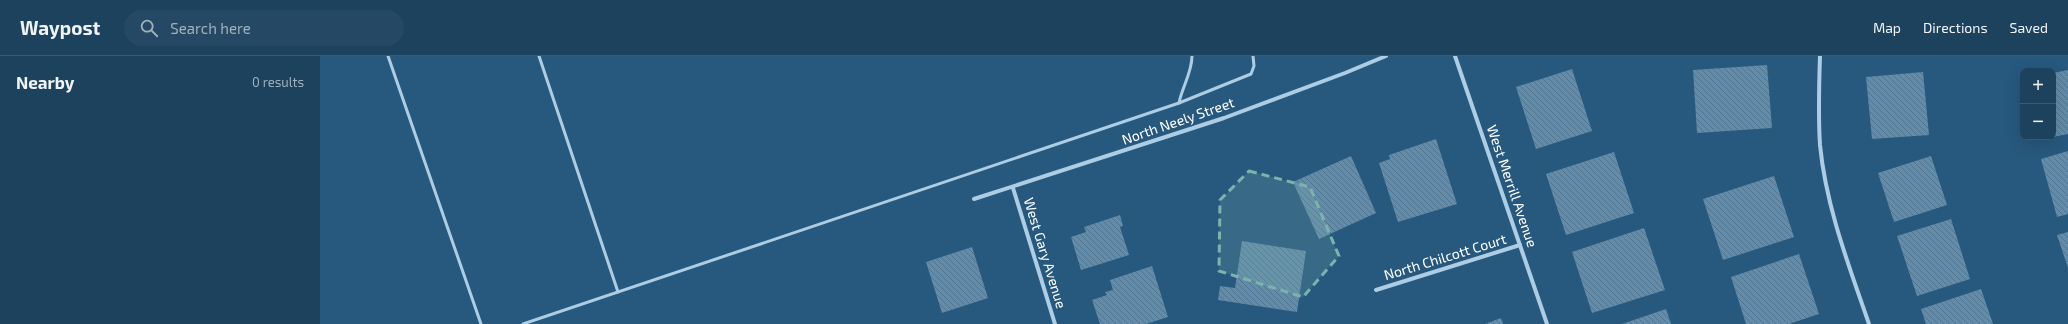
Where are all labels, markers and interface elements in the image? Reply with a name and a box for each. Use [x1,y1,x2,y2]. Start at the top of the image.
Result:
search box [124,10,404,46]
text: Waypost [20,16,100,39]
icon: search [138,17,160,39]
text: Search here [170,19,251,37]
text: Map [1873,19,1901,36]
text: Directions [1923,19,1988,36]
text: Saved [2010,19,2048,36]
map controls [2020,68,2056,140]
button: + [2020,68,2056,104]
text: Nearby [16,72,74,92]
text: 0 results [252,74,304,90]
street label: North Neely Street [1119,93,1236,148]
button: − [2020,104,2056,140]
street label: West Merrill Avenue [1484,122,1541,249]
street label: West Gary Avenue [1021,195,1070,310]
street label: North Chilcott Court [1382,230,1508,283]

